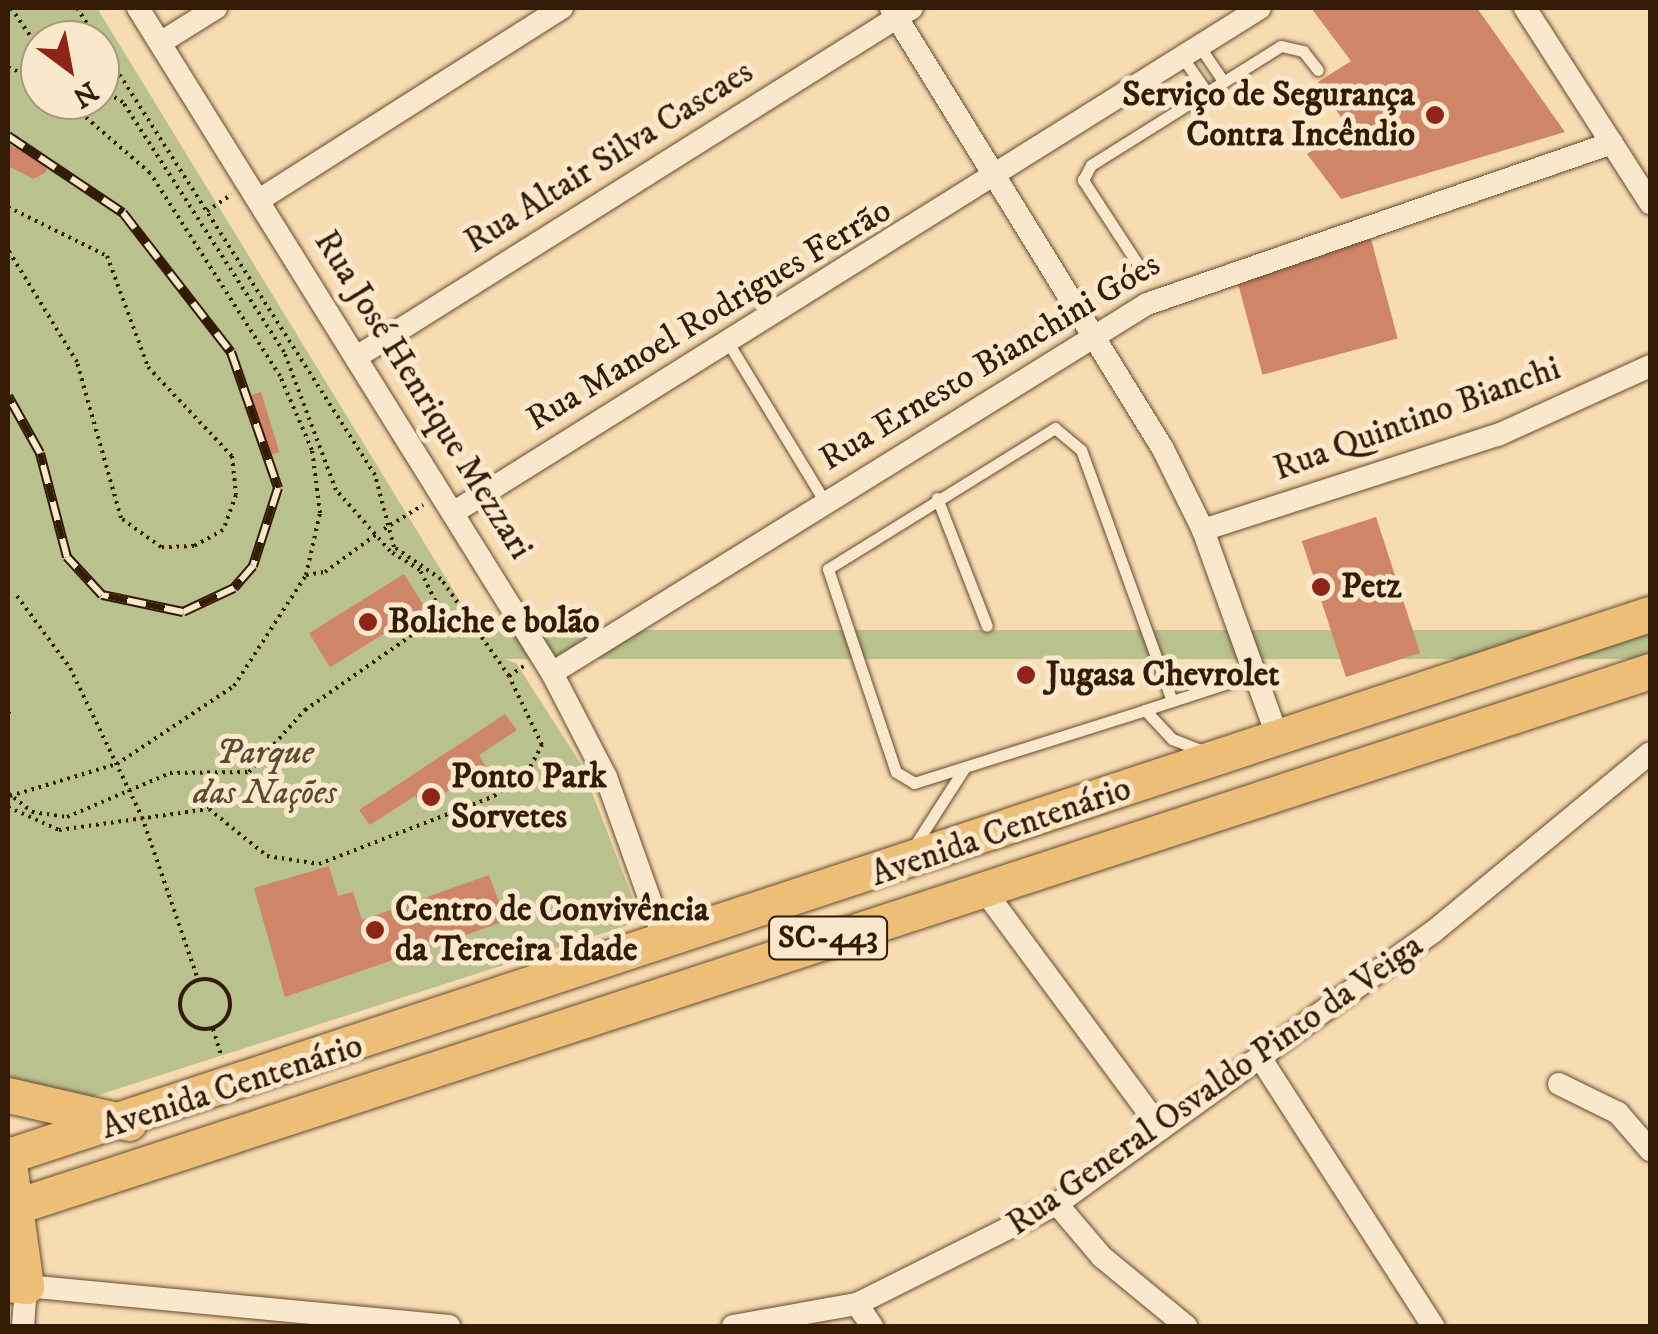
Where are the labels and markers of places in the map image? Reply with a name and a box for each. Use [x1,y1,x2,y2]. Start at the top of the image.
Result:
place label: Serviço de Segurança Contra Incêndio [1122,74,1415,156]
marker: Serviço de Segurança Contra Incêndio [1424,104,1446,126]
place label: Petz [1341,566,1402,608]
marker: Petz [1310,576,1332,598]
place label: Boliche e bolão [388,601,600,643]
marker: Boliche e bolão [357,611,379,633]
place label: Jugasa Chevrolet [1046,654,1280,696]
marker: Jugasa Chevrolet [1015,664,1037,686]
place label: Ponto Park Sorvetes [451,756,607,838]
marker: Ponto Park Sorvetes [420,786,442,808]
place label: Centro de Convivência da Terceira Idade [395,889,709,971]
marker: Centro de Convivência da Terceira Idade [364,919,386,941]

